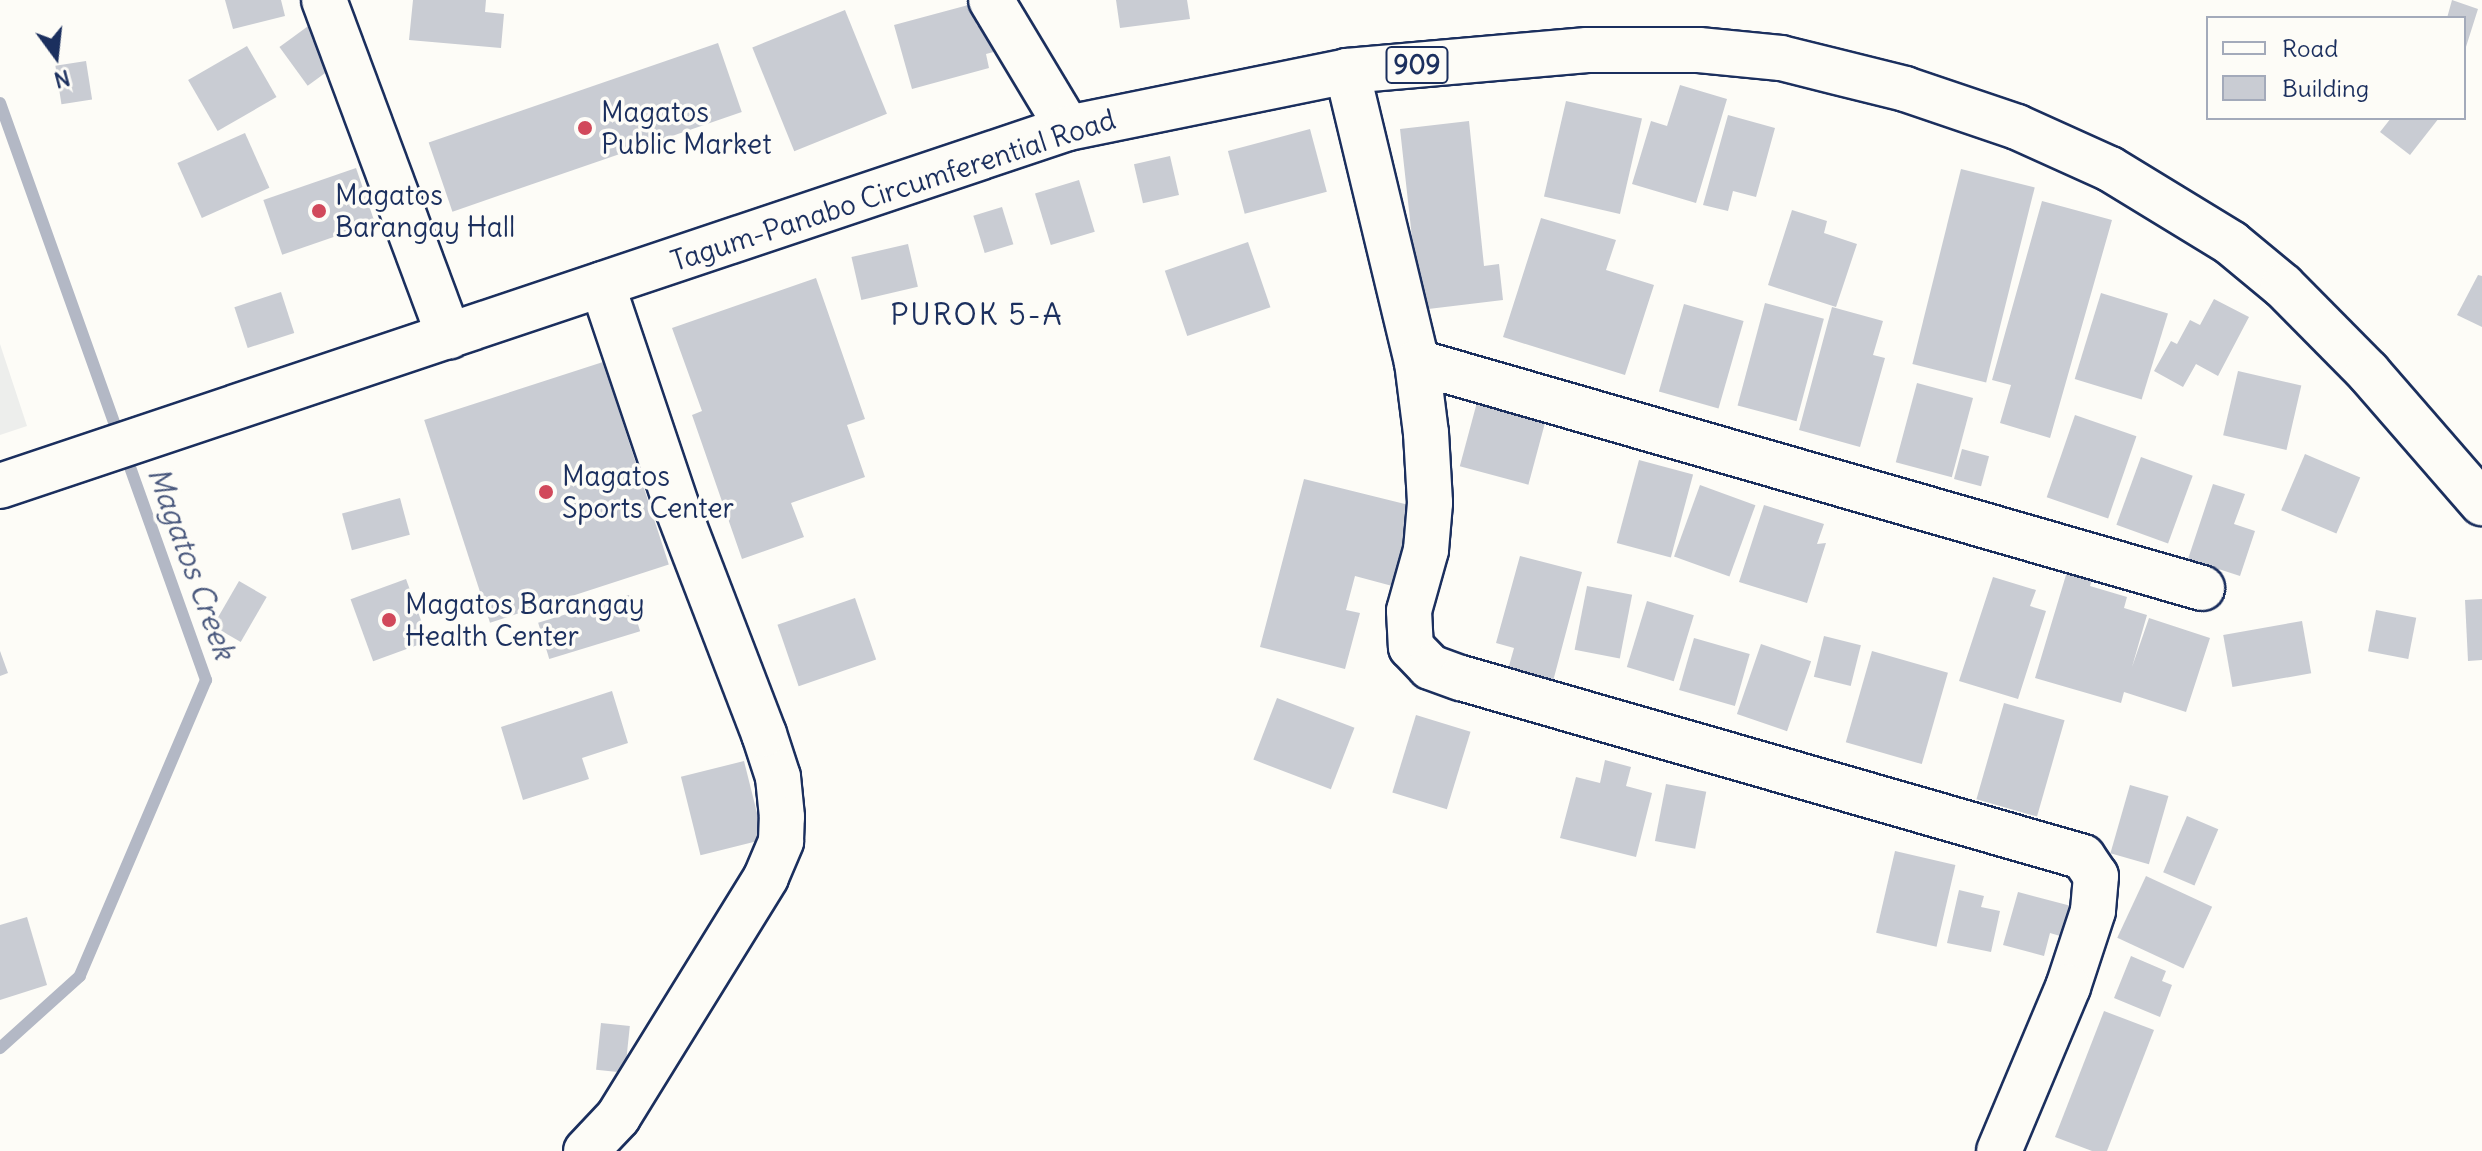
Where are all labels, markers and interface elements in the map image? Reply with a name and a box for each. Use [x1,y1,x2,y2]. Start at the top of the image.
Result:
north arrow [16,16,96,96]
legend [2206,16,2466,120]
text: Road [2282,33,2338,63]
road number: 909 [1385,43,1449,87]
text: N [51,64,73,95]
text: Building [2282,73,2369,103]
place label: Magatos Public Market [601,95,772,161]
street label: Tagum-Panabo Circumferential Road [666,102,1120,278]
marker: Magatos Public Market [576,119,594,137]
place label: Magatos Barangay Hall [335,178,515,244]
marker: Magatos Barangay Hall [310,202,328,220]
district label: PUROK 5-A [890,296,1064,332]
place label: Magatos Sports Center [562,459,734,525]
water label: Magatos Creek [141,462,243,664]
marker: Magatos Sports Center [537,483,555,501]
place label: Magatos Barangay Health Center [405,587,645,653]
marker: Magatos Barangay Health Center [380,611,398,629]

